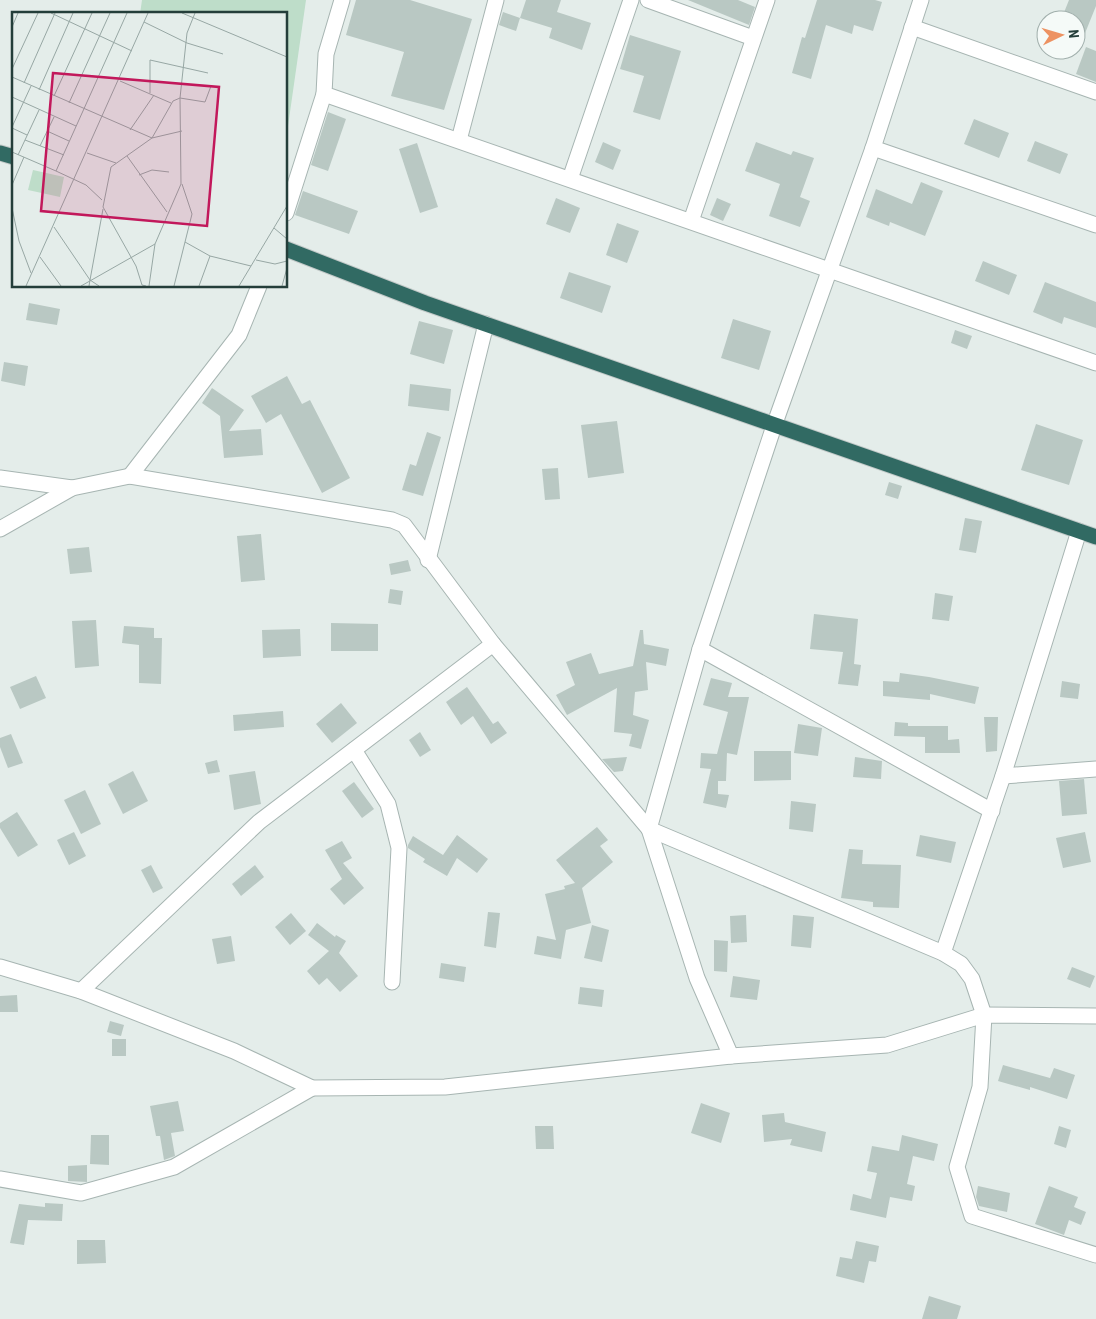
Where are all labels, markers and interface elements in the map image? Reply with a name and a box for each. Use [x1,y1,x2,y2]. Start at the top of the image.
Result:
north arrow [1036,10,1086,60]
inset map [12,12,288,288]
text: N [1066,29,1082,39]

